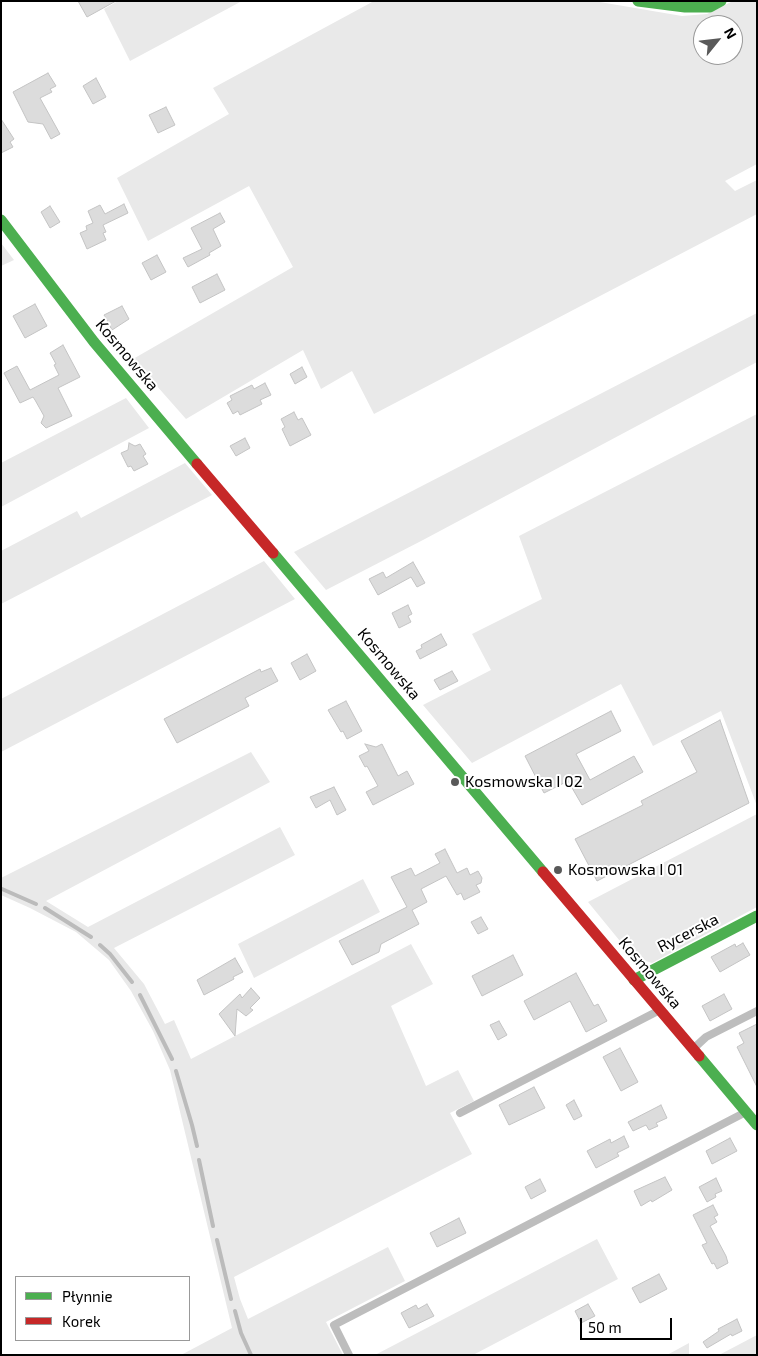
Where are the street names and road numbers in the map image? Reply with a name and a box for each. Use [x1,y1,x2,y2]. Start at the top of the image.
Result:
street label: Kosmowska [91,315,163,395]
street label: Kosmowska [353,624,425,704]
street label: Rycerska [654,909,722,957]
street label: Kosmowska [614,933,686,1013]

